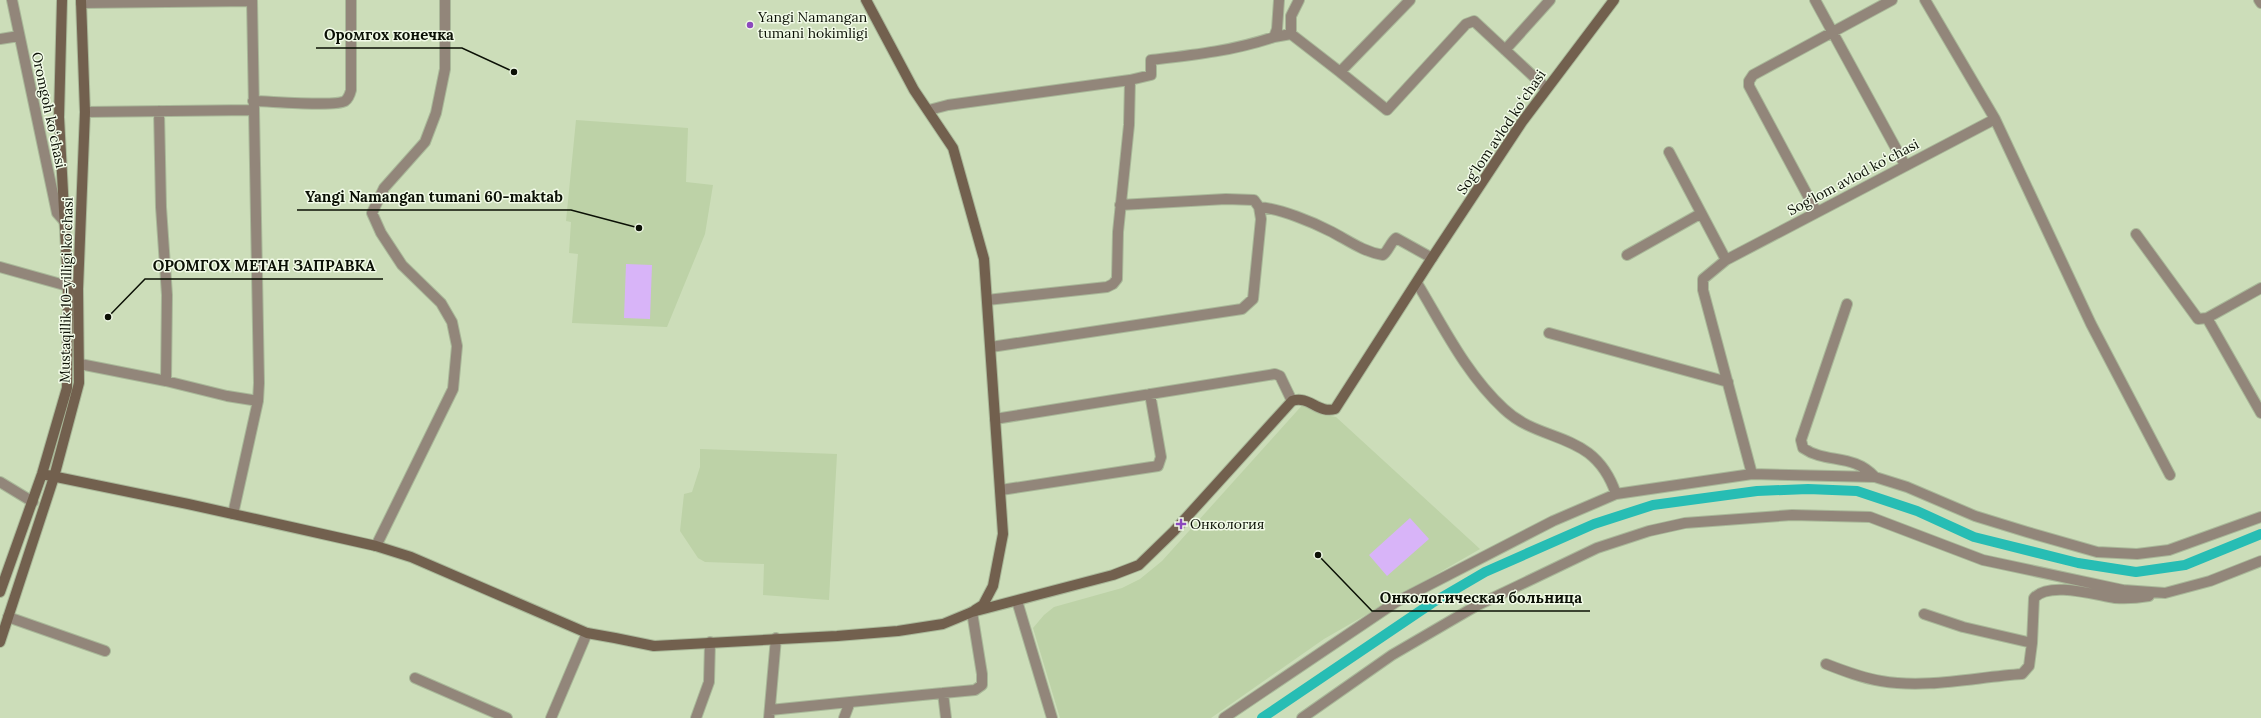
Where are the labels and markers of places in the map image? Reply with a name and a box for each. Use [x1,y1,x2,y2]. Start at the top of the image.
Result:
place label: Yangi Namangan tumani hokimligi [757,8,868,42]
marker: Yangi Namangan tumani hokimligi [745,20,755,30]
callout: Оромгох конечка [316,21,462,48]
callout: Yangi Namangan tumani 60-maktab [297,183,571,210]
callout: ОРОМГОХ МЕТАН ЗАПРАВКА [145,252,383,279]
place label: Онкология [1190,515,1264,533]
marker: Онкология [1175,518,1187,530]
callout: Онкологическая больница [1372,584,1590,611]

